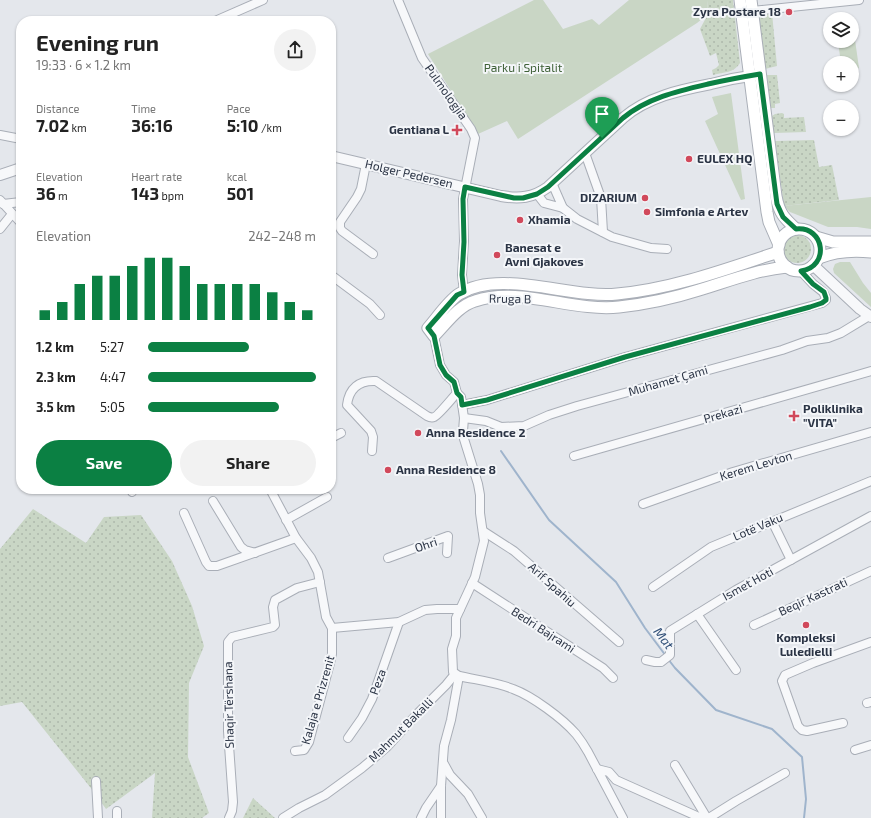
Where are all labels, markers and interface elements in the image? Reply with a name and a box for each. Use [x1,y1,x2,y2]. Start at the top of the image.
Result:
place label: Zyra Postare 18 [693,4,781,19]
marker: Zyra Postare 18 [784,7,794,17]
map controls [823,12,859,136]
button: layers [823,12,859,48]
text: Evening run [36,29,159,55]
button: share [274,29,316,71]
button: + [823,56,859,92]
text: 19:33 · 6 × 1.2 km [36,57,131,73]
park label: Parku i Spitalit [484,60,563,74]
street label: Pulmologjia [422,61,471,122]
pin [585,97,619,138]
button: − [823,100,859,136]
text: Distance [36,102,79,115]
text: Time [131,102,156,115]
text: Pace [227,102,250,115]
icon: arrive [591,103,613,125]
text: 7.02 [36,115,69,135]
text: 36:16 [131,115,173,135]
text: 5:10 [227,115,258,135]
text: km [69,121,87,134]
text: /km [258,121,282,134]
place label: Gentiana L [389,122,450,136]
marker: Gentiana L [452,125,462,135]
place label: EULEX HQ [697,151,752,166]
marker: EULEX HQ [684,154,694,164]
street label: Holger Pedersen [364,156,455,190]
text: Elevation [36,170,83,183]
text: Heart rate [131,170,182,183]
text: kcal [227,170,247,183]
text: 36 [36,183,56,203]
text: 143 [131,183,159,203]
text: 501 [227,183,254,203]
text: m [56,189,68,202]
text: bpm [159,189,184,202]
place label: DIZARIUM [580,190,637,204]
marker: DIZARIUM [640,193,650,203]
place label: Simfonia e Artev [655,204,748,218]
marker: Simfonia e Artev [642,207,652,217]
place label: Xhamia [528,212,571,226]
marker: Xhamia [515,215,525,225]
text: Elevation [36,228,91,244]
text: 242–248 m [248,228,316,244]
place label: Banesat e Avni Gjakoves [505,240,584,269]
marker: Banesat e Avni Gjakoves [492,250,502,260]
street label: Rruga B [489,291,531,305]
text: 1.2 km [36,339,74,355]
text: 5:27 [100,339,124,355]
street label: Muhamet Çami [626,362,709,399]
text: 2.3 km [36,369,76,385]
text: 4:47 [100,369,126,385]
text: 3.5 km [36,399,75,415]
text: 5:05 [100,399,125,415]
street label: Prekazi [702,401,744,425]
place label: Poliklinika "VITA" [803,401,863,429]
marker: Poliklinika "VITA" [788,410,800,422]
place label: Anna Residence 2 [426,425,525,439]
marker: Anna Residence 2 [413,428,423,438]
button: Save [36,440,172,486]
button: Share [180,440,316,486]
street label: Kerem Levton [718,447,794,483]
place label: Anna Residence 8 [396,462,496,476]
marker: Anna Residence 8 [383,465,393,475]
street label: Lotë Vaku [731,509,785,543]
street label: Ohri [413,534,439,554]
street label: Arif Spahiu [526,559,579,609]
street label: Ismet Hoti [720,563,775,603]
street label: Beqir Kastrati [776,574,849,618]
street label: Bedri Bajrami [509,603,578,656]
marker: Kompleksi Luledielli [801,620,811,630]
water label: Mat [650,624,678,652]
place label: Kompleksi Luledielli [776,630,836,658]
street label: Kalaja e Prizrenit [298,653,338,746]
street label: Shaqir Tërshana [220,661,236,749]
street label: Peza [366,667,388,696]
street label: Mahmut Bakalli [365,694,435,764]

